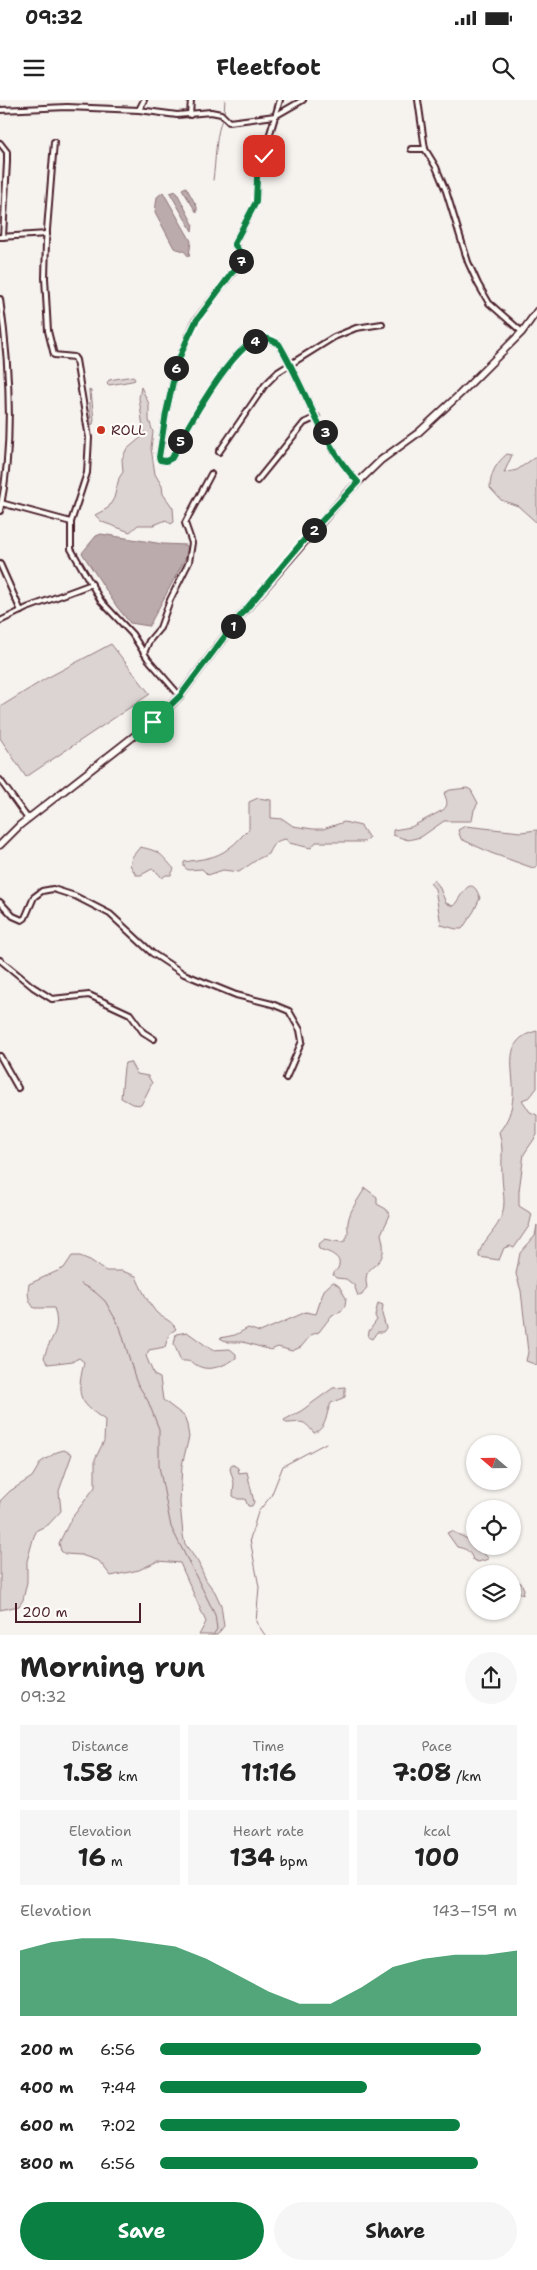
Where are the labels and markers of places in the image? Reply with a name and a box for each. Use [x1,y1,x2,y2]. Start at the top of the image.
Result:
pin [243,135,285,177]
pin: 7 [228,248,254,274]
pin: 4 [242,328,268,354]
pin: 6 [164,356,188,380]
pin: 3 [312,420,338,444]
place label: ROLL [111,421,146,439]
marker: ROLL [95,424,107,436]
pin: 5 [168,428,192,454]
pin: 2 [302,518,326,542]
pin: 1 [220,614,246,638]
pin [132,701,174,743]

